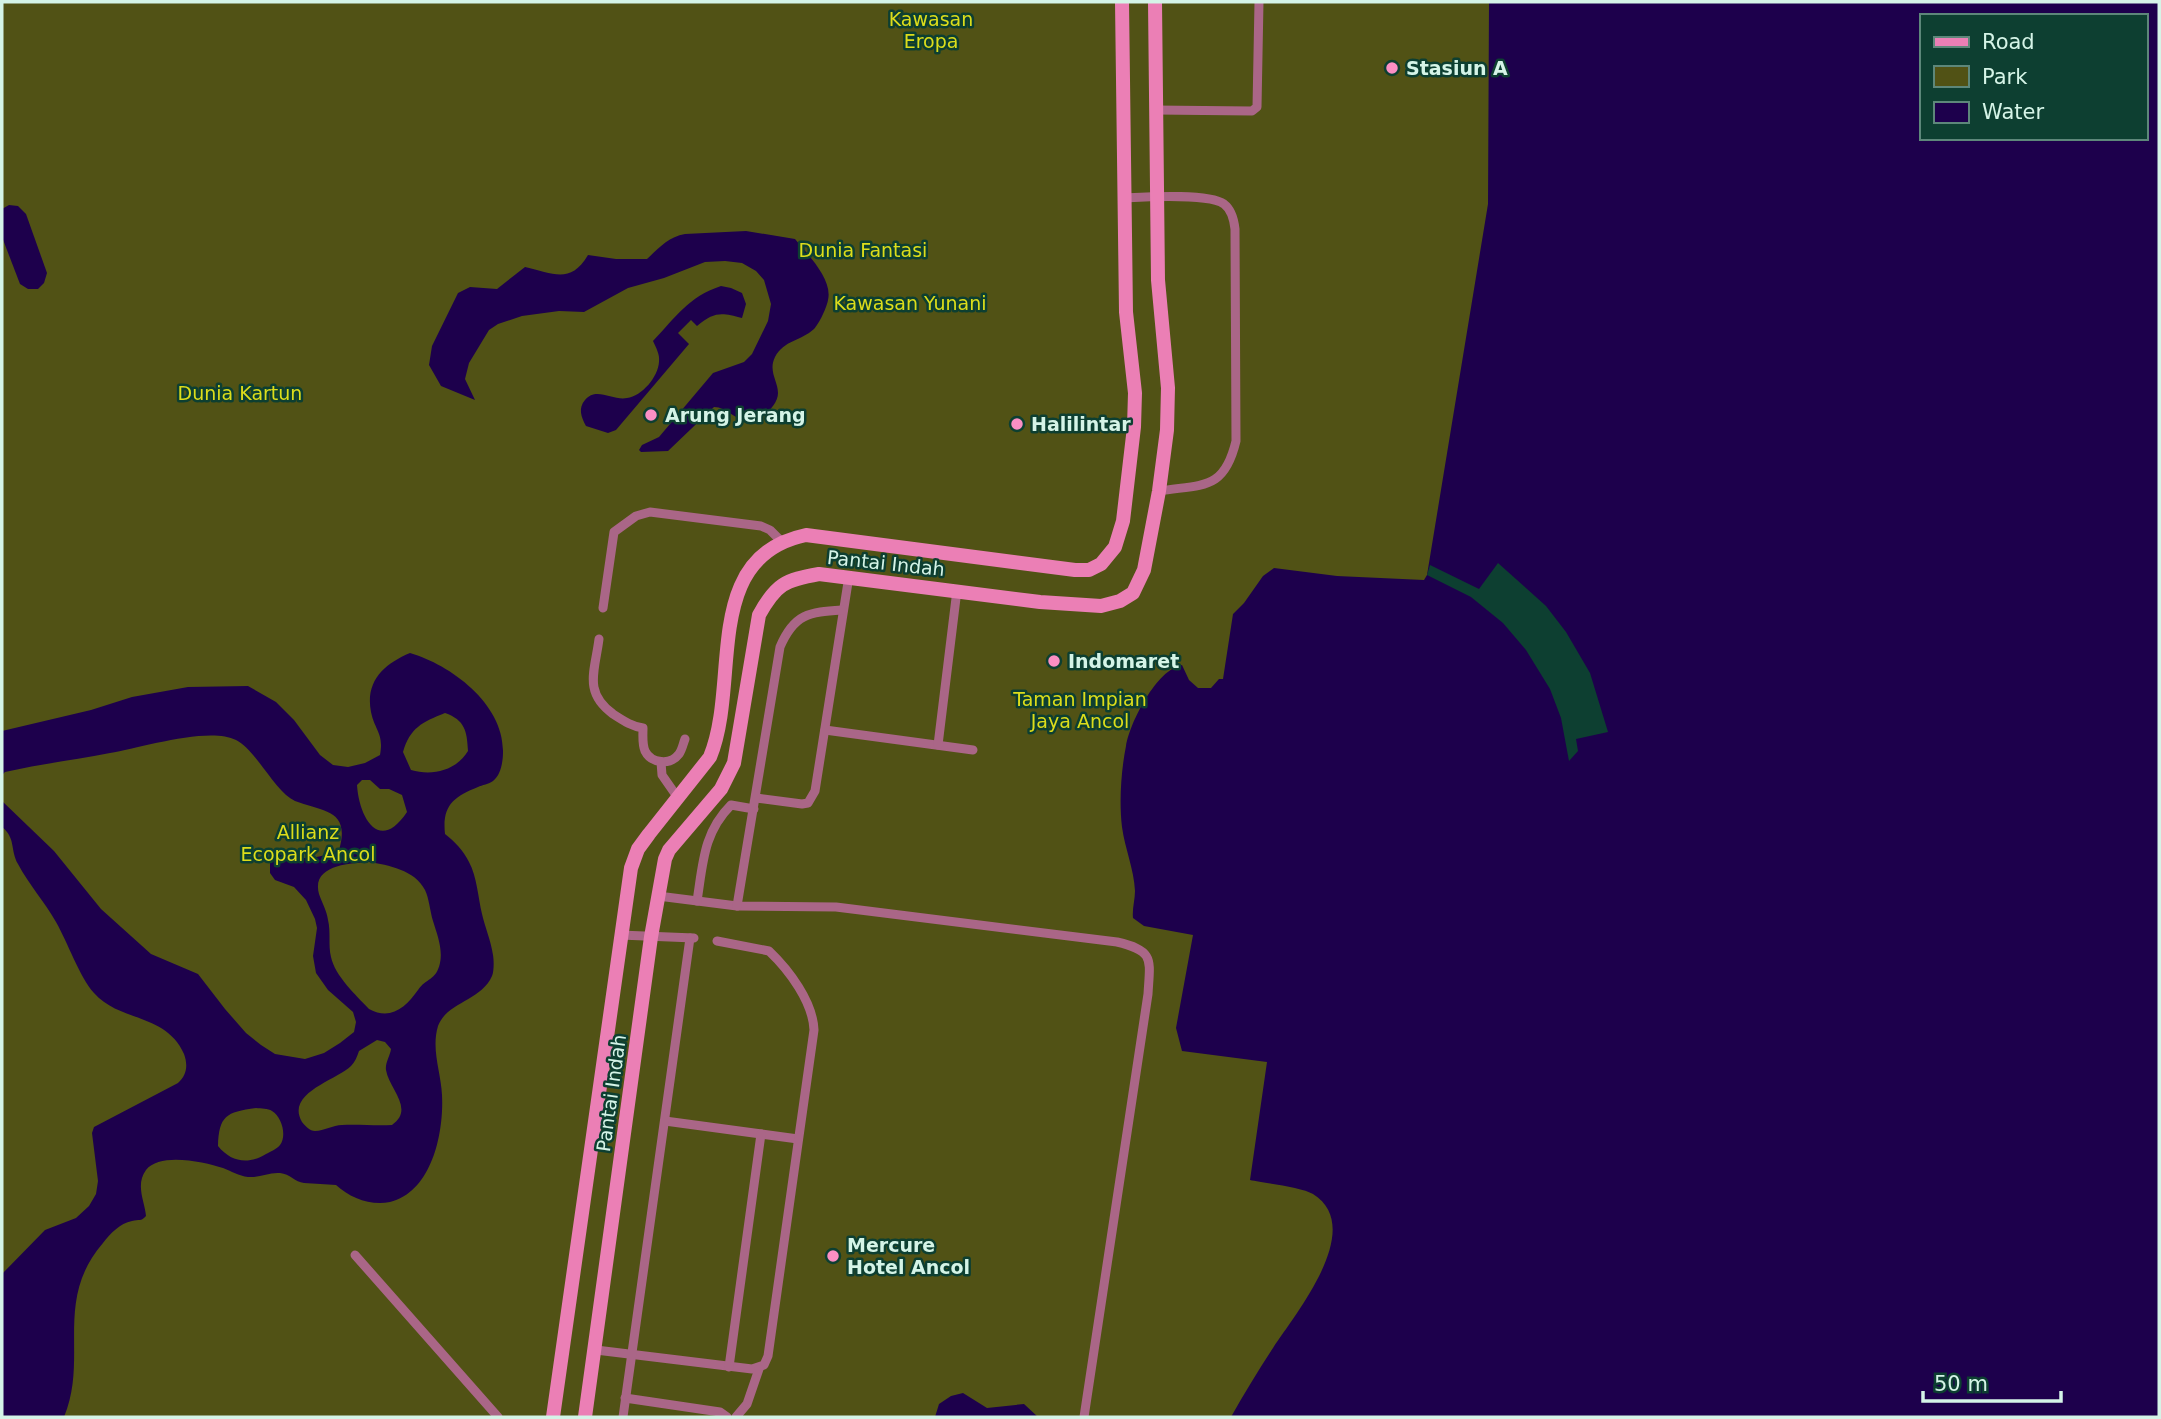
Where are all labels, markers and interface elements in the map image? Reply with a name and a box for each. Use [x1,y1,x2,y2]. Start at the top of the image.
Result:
park label: Kawasan Eropa [889,8,973,52]
legend [1920,14,2147,140]
text: Road [1982,30,2035,54]
place label: Stasiun A [1406,57,1508,79]
marker: Stasiun A [1384,60,1400,76]
text: Park [1982,65,2028,89]
text: Water [1982,100,2044,124]
park label: Dunia Fantasi [799,239,927,261]
park label: Kawasan Yunani [833,292,987,314]
park label: Dunia Kartun [178,382,302,404]
place label: Arung Jerang [665,404,806,426]
marker: Arung Jerang [643,407,659,423]
place label: Halilintar [1031,413,1131,435]
marker: Halilintar [1009,416,1025,432]
street label: Pantai Indah [826,546,946,580]
place label: Indomaret [1068,650,1179,672]
marker: Indomaret [1046,653,1062,669]
park label: Taman Impian Jaya Ancol [1012,688,1147,732]
park label: Allianz Ecopark Ancol [240,821,376,865]
street label: Pantai Indah [592,1033,630,1153]
place label: Mercure Hotel Ancol [847,1234,970,1278]
marker: Mercure Hotel Ancol [825,1248,841,1264]
scale bar [1923,1360,2061,1404]
text: 50 m [1934,1372,1988,1396]

